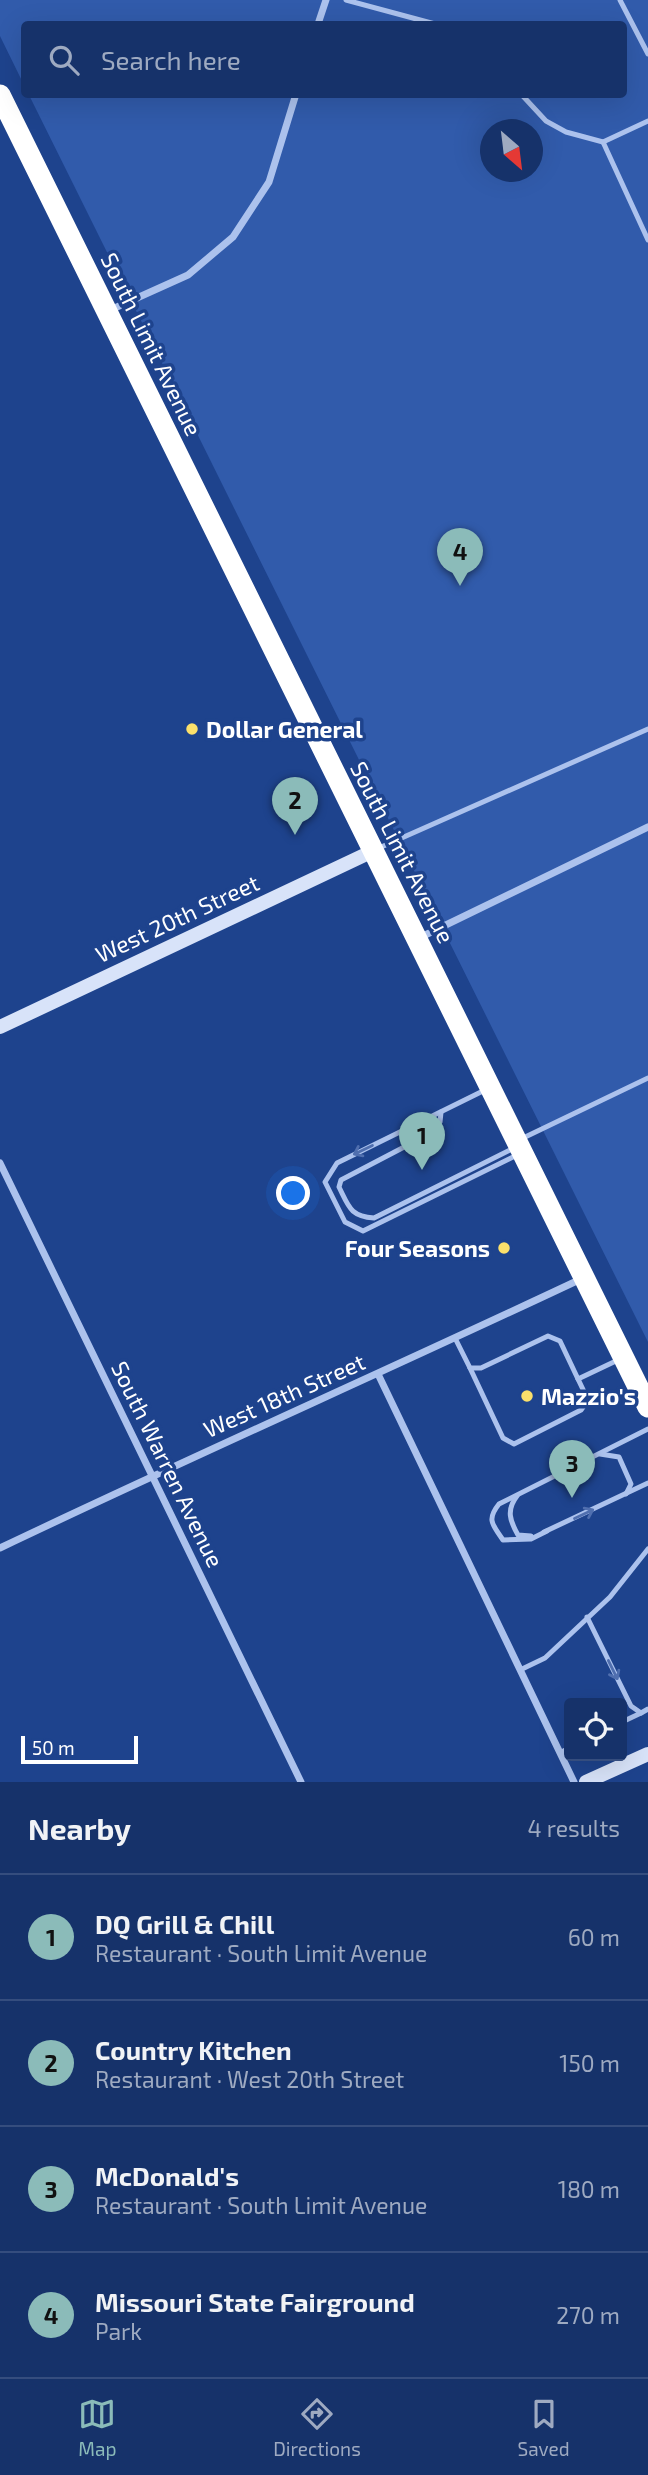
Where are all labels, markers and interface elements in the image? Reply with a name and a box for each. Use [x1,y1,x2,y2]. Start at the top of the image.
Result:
search box [21,21,627,98]
icon: search [45,41,83,79]
text: Search here [101,44,241,75]
north arrow [480,119,543,182]
street label: South Limit Avenue [96,248,208,440]
pin: 4 [437,528,483,586]
place label: Dollar General [206,715,363,743]
marker: Dollar General [184,721,200,737]
street label: South Limit Avenue [345,756,461,948]
pin: 2 [272,777,318,835]
street label: West 20th Street [91,868,263,968]
pin: 1 [399,1112,445,1170]
one-way arrow [353,1143,374,1157]
your location [276,1176,310,1210]
place label: Four Seasons [345,1234,490,1262]
marker: Four Seasons [496,1240,512,1256]
street label: West 18th Street [199,1347,369,1443]
street label: South Warren Avenue [106,1356,230,1572]
place label: Mazzio's [541,1382,636,1410]
marker: Mazzio's [519,1388,535,1404]
pin: 3 [549,1440,595,1498]
one-way arrow [573,1507,594,1520]
one-way arrow [607,1659,621,1680]
map controls [564,1698,627,1761]
button: locate [564,1698,627,1761]
scale bar [21,1733,138,1765]
text: 50 m [32,1736,75,1759]
text: Nearby [28,1810,131,1846]
text: 4 results [528,1814,620,1842]
text: DQ Grill & Chill [95,1908,274,1939]
text: 1 [46,1923,56,1951]
text: 60 m [568,1923,620,1951]
text: Restaurant · South Limit Avenue [95,1939,427,1967]
text: Country Kitchen [95,2034,292,2065]
text: 2 [44,2049,58,2077]
text: 150 m [559,2049,620,2077]
text: Restaurant · West 20th Street [95,2065,404,2093]
text: McDonald's [95,2160,239,2191]
text: 3 [44,2175,58,2203]
text: 180 m [558,2175,620,2203]
text: Restaurant · South Limit Avenue [95,2191,427,2219]
text: Missouri State Fairground [95,2286,415,2317]
text: 4 [44,2301,58,2329]
text: 270 m [556,2301,620,2329]
text: Park [95,2317,142,2345]
tab: Map [78,2395,116,2460]
tab: Directions [273,2395,361,2460]
tab: Saved [517,2395,570,2460]

